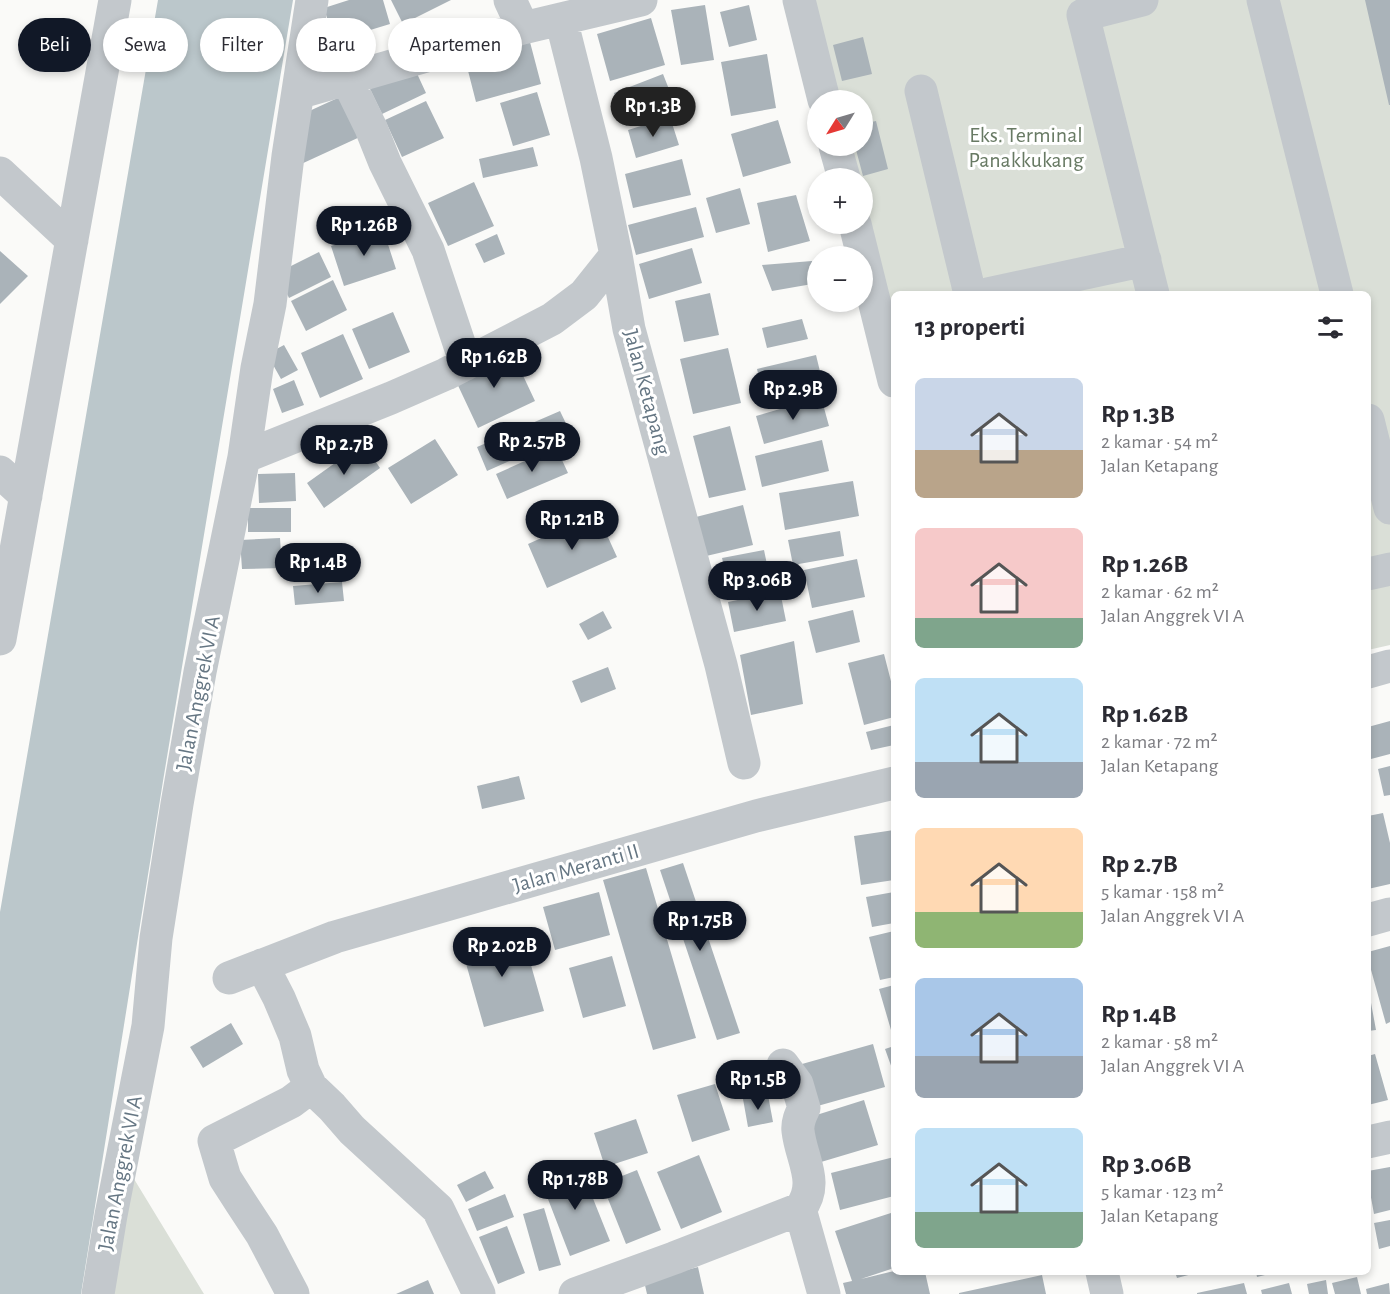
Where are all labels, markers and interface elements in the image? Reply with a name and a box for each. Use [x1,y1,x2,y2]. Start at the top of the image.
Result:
chip: Beli [18,18,91,72]
chip: Sewa [103,18,188,72]
chip: Filter [200,18,284,72]
chip: Baru [296,18,376,72]
chip: Apartemen [388,18,522,72]
pin: Rp 1.3B [598,87,708,138]
north arrow [807,90,873,156]
map controls [807,90,873,312]
text: Rp 1.3B [625,96,681,116]
park label: Eks. Terminal Panakkukang [968,124,1084,171]
button: + [807,168,873,234]
pin: Rp 1.26B [302,206,426,257]
text: Rp 1.26B [330,215,398,235]
button: − [807,246,873,312]
icon: filters [1314,311,1347,344]
text: 13 properti [915,314,1025,340]
street label: Jalan Ketapang [620,327,674,457]
pin: Rp 1.62B [432,338,556,389]
text: Rp 1.62B [460,347,528,367]
pin: Rp 2.9B [738,370,848,421]
text: Rp 2.9B [763,379,823,399]
text: Rp 1.3B [1101,401,1175,427]
icon: home [963,402,1035,474]
pin: Rp 2.57B [470,422,594,473]
pin: Rp 2.7B [289,425,399,476]
text: Rp 2.57B [498,431,566,451]
text: 2 kamar · 54 m² [1101,432,1218,452]
text: Rp 2.7B [315,434,374,454]
text: Jalan Ketapang [1101,456,1218,476]
pin: Rp 1.21B [510,500,634,551]
text: Rp 1.21B [540,509,604,529]
pin: Rp 1.4B [263,543,373,594]
text: Rp 1.26B [1101,551,1188,577]
text: Rp 1.4B [289,552,347,572]
icon: home [963,552,1035,624]
pin: Rp 3.06B [695,561,819,612]
text: Rp 3.06B [722,570,792,590]
text: 2 kamar · 62 m² [1101,582,1219,602]
text: Jalan Anggrek VI A [1101,606,1244,626]
street label: Jalan Anggrek VI A [172,613,224,773]
text: Rp 1.62B [1101,701,1188,727]
icon: home [963,702,1035,774]
text: 2 kamar · 72 m² [1101,732,1218,752]
text: Jalan Ketapang [1101,756,1218,776]
street label: Jalan Meranti II [511,840,641,896]
text: Rp 2.7B [1101,851,1178,877]
icon: home [963,852,1035,924]
text: 5 kamar · 158 m² [1101,882,1224,902]
pin: Rp 1.75B [638,901,762,952]
text: Jalan Anggrek VI A [1101,906,1244,926]
text: Rp 1.75B [667,910,733,930]
pin: Rp 2.02B [440,927,564,978]
text: Rp 2.02B [467,936,537,956]
text: Rp 1.4B [1101,1001,1177,1027]
icon: home [963,1002,1035,1074]
text: 2 kamar · 58 m² [1101,1032,1218,1052]
text: Jalan Anggrek VI A [1101,1056,1244,1076]
pin: Rp 1.5B [703,1060,813,1111]
text: Rp 1.5B [730,1069,786,1089]
street label: Jalan Anggrek VI A [94,1093,146,1253]
text: Rp 3.06B [1101,1151,1192,1177]
icon: home [963,1152,1035,1224]
pin: Rp 1.78B [513,1160,637,1211]
text: Rp 1.78B [542,1169,608,1189]
text: 5 kamar · 123 m² [1101,1182,1224,1202]
text: Jalan Ketapang [1101,1206,1218,1226]

